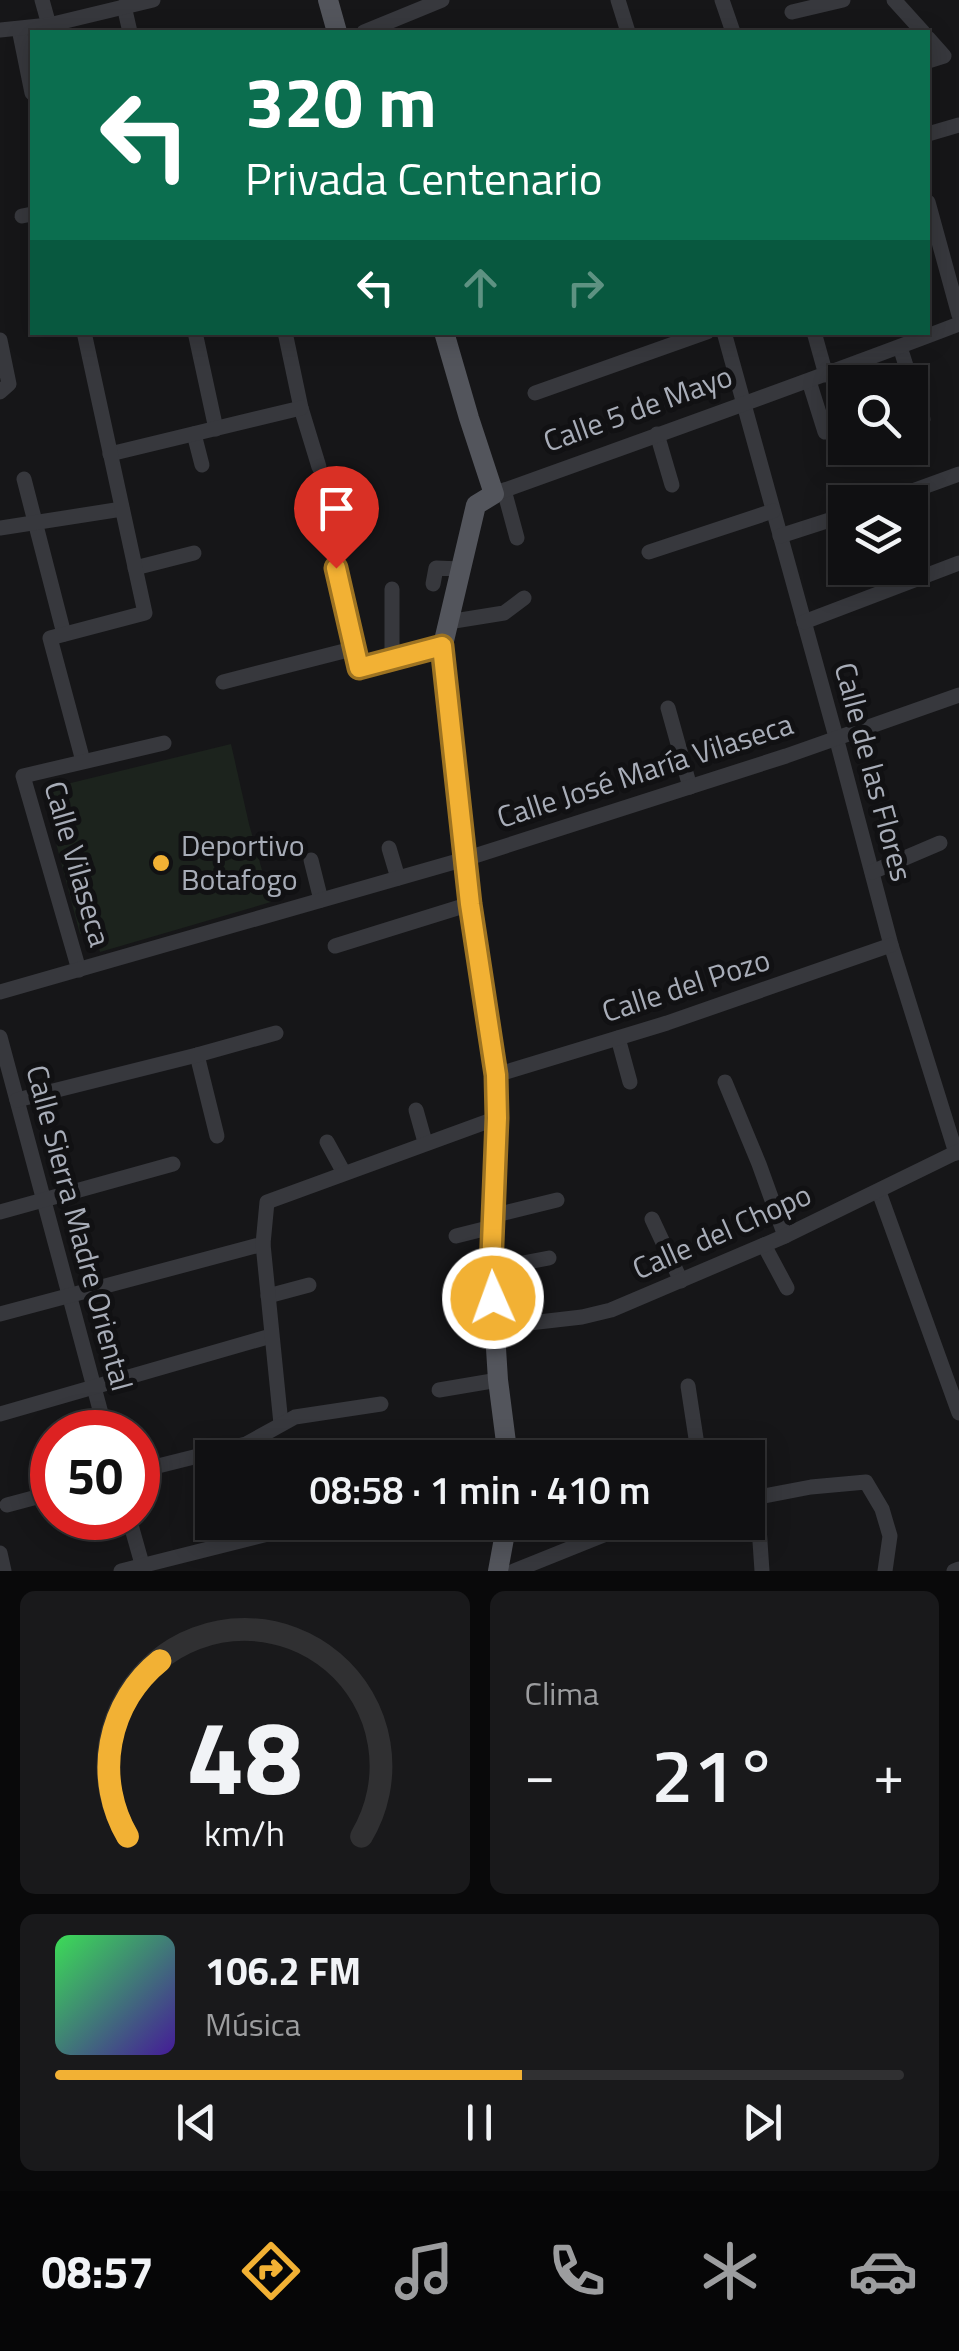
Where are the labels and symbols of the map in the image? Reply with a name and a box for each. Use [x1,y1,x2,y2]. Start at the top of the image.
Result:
street label: Calle 5 de Mayo [537,353,739,464]
pin [294,466,379,569]
street label: Calle de las Flores [823,657,925,886]
street label: Calle José María Vilaseca [491,700,799,840]
street label: Calle Vilaseca [32,776,124,952]
place label: Deportivo Botafogo [181,822,305,902]
marker: Deportivo Botafogo [150,852,172,874]
street label: Calle del Pozo [596,936,776,1034]
street label: Calle Sierra Madre Oriental [14,1060,146,1396]
street label: Calle del Chopo [625,1171,818,1291]
position arrow [441,1246,545,1350]
speed limit sign: 50 [30,1410,160,1540]

